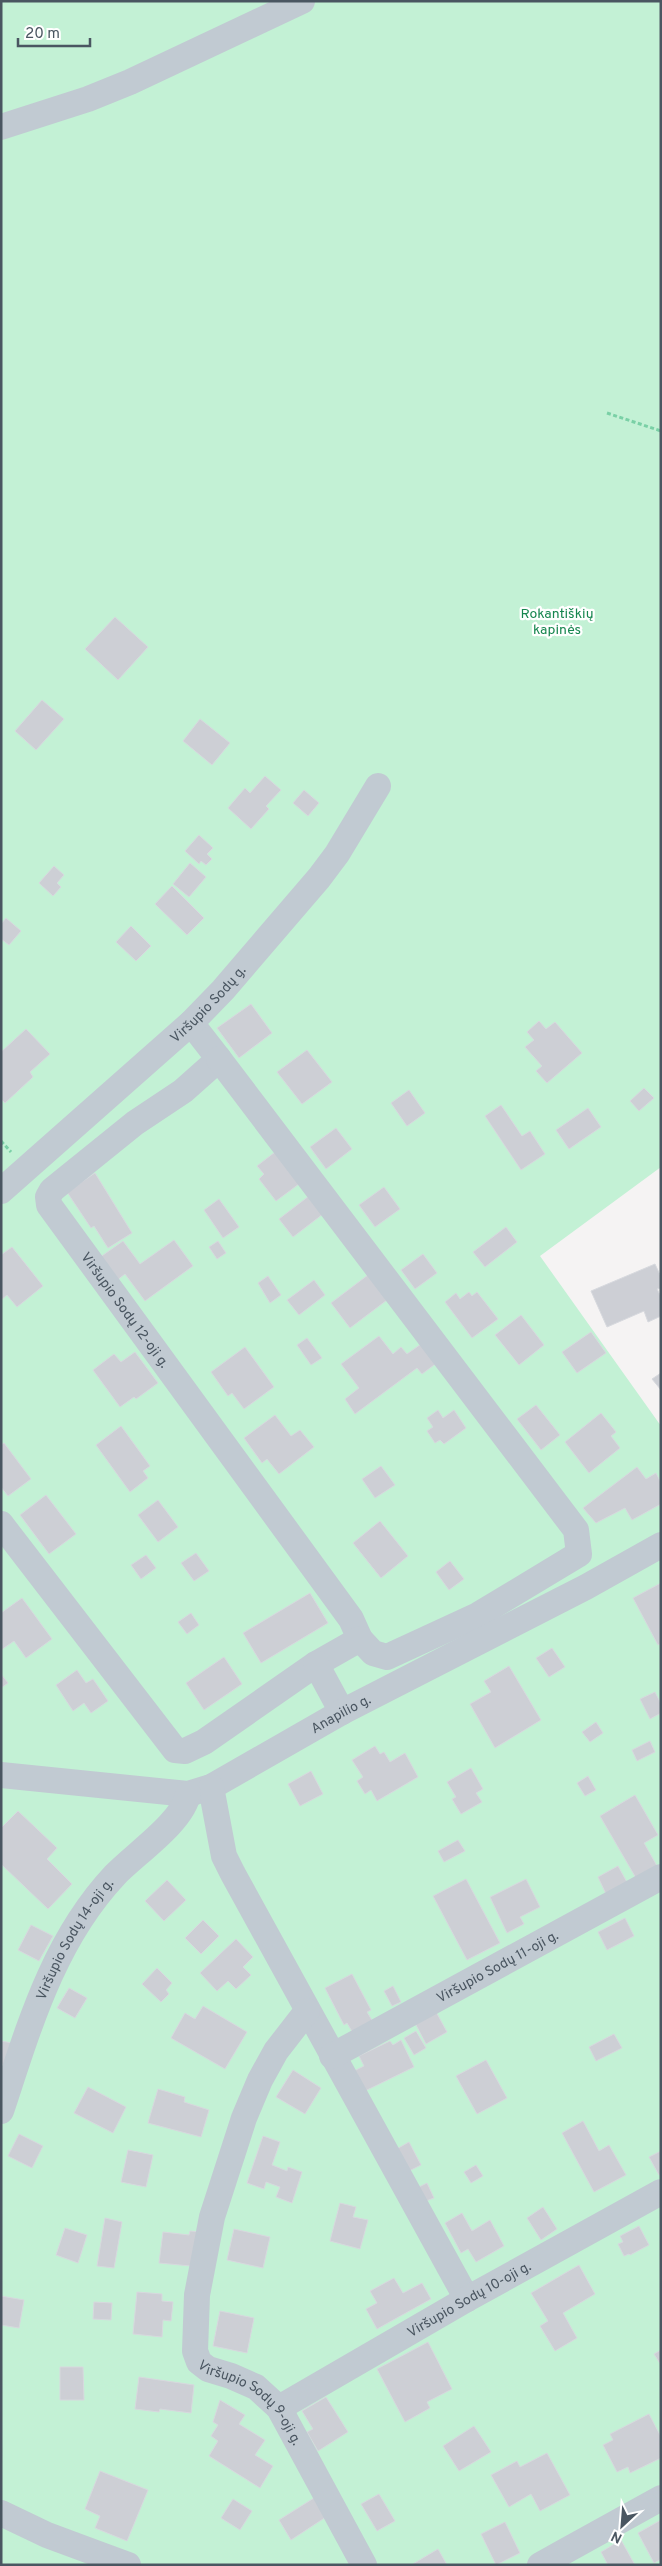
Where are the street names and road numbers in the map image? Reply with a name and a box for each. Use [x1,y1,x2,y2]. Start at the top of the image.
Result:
street label: Viršupio Sodų g. [167,963,250,1047]
street label: Viršupio Sodų 12-oji g. [76,1250,172,1372]
street label: Anapilio g. [308,1692,374,1738]
street label: Viršupio Sodų 14-oji g. [33,1875,118,2003]
street label: Viršupio Sodų 11-oji g. [434,1927,562,2008]
street label: Viršupio Sodų 10-oji g. [405,2258,534,2342]
street label: Viršupio Sodų 9-oji g. [194,2357,305,2449]

